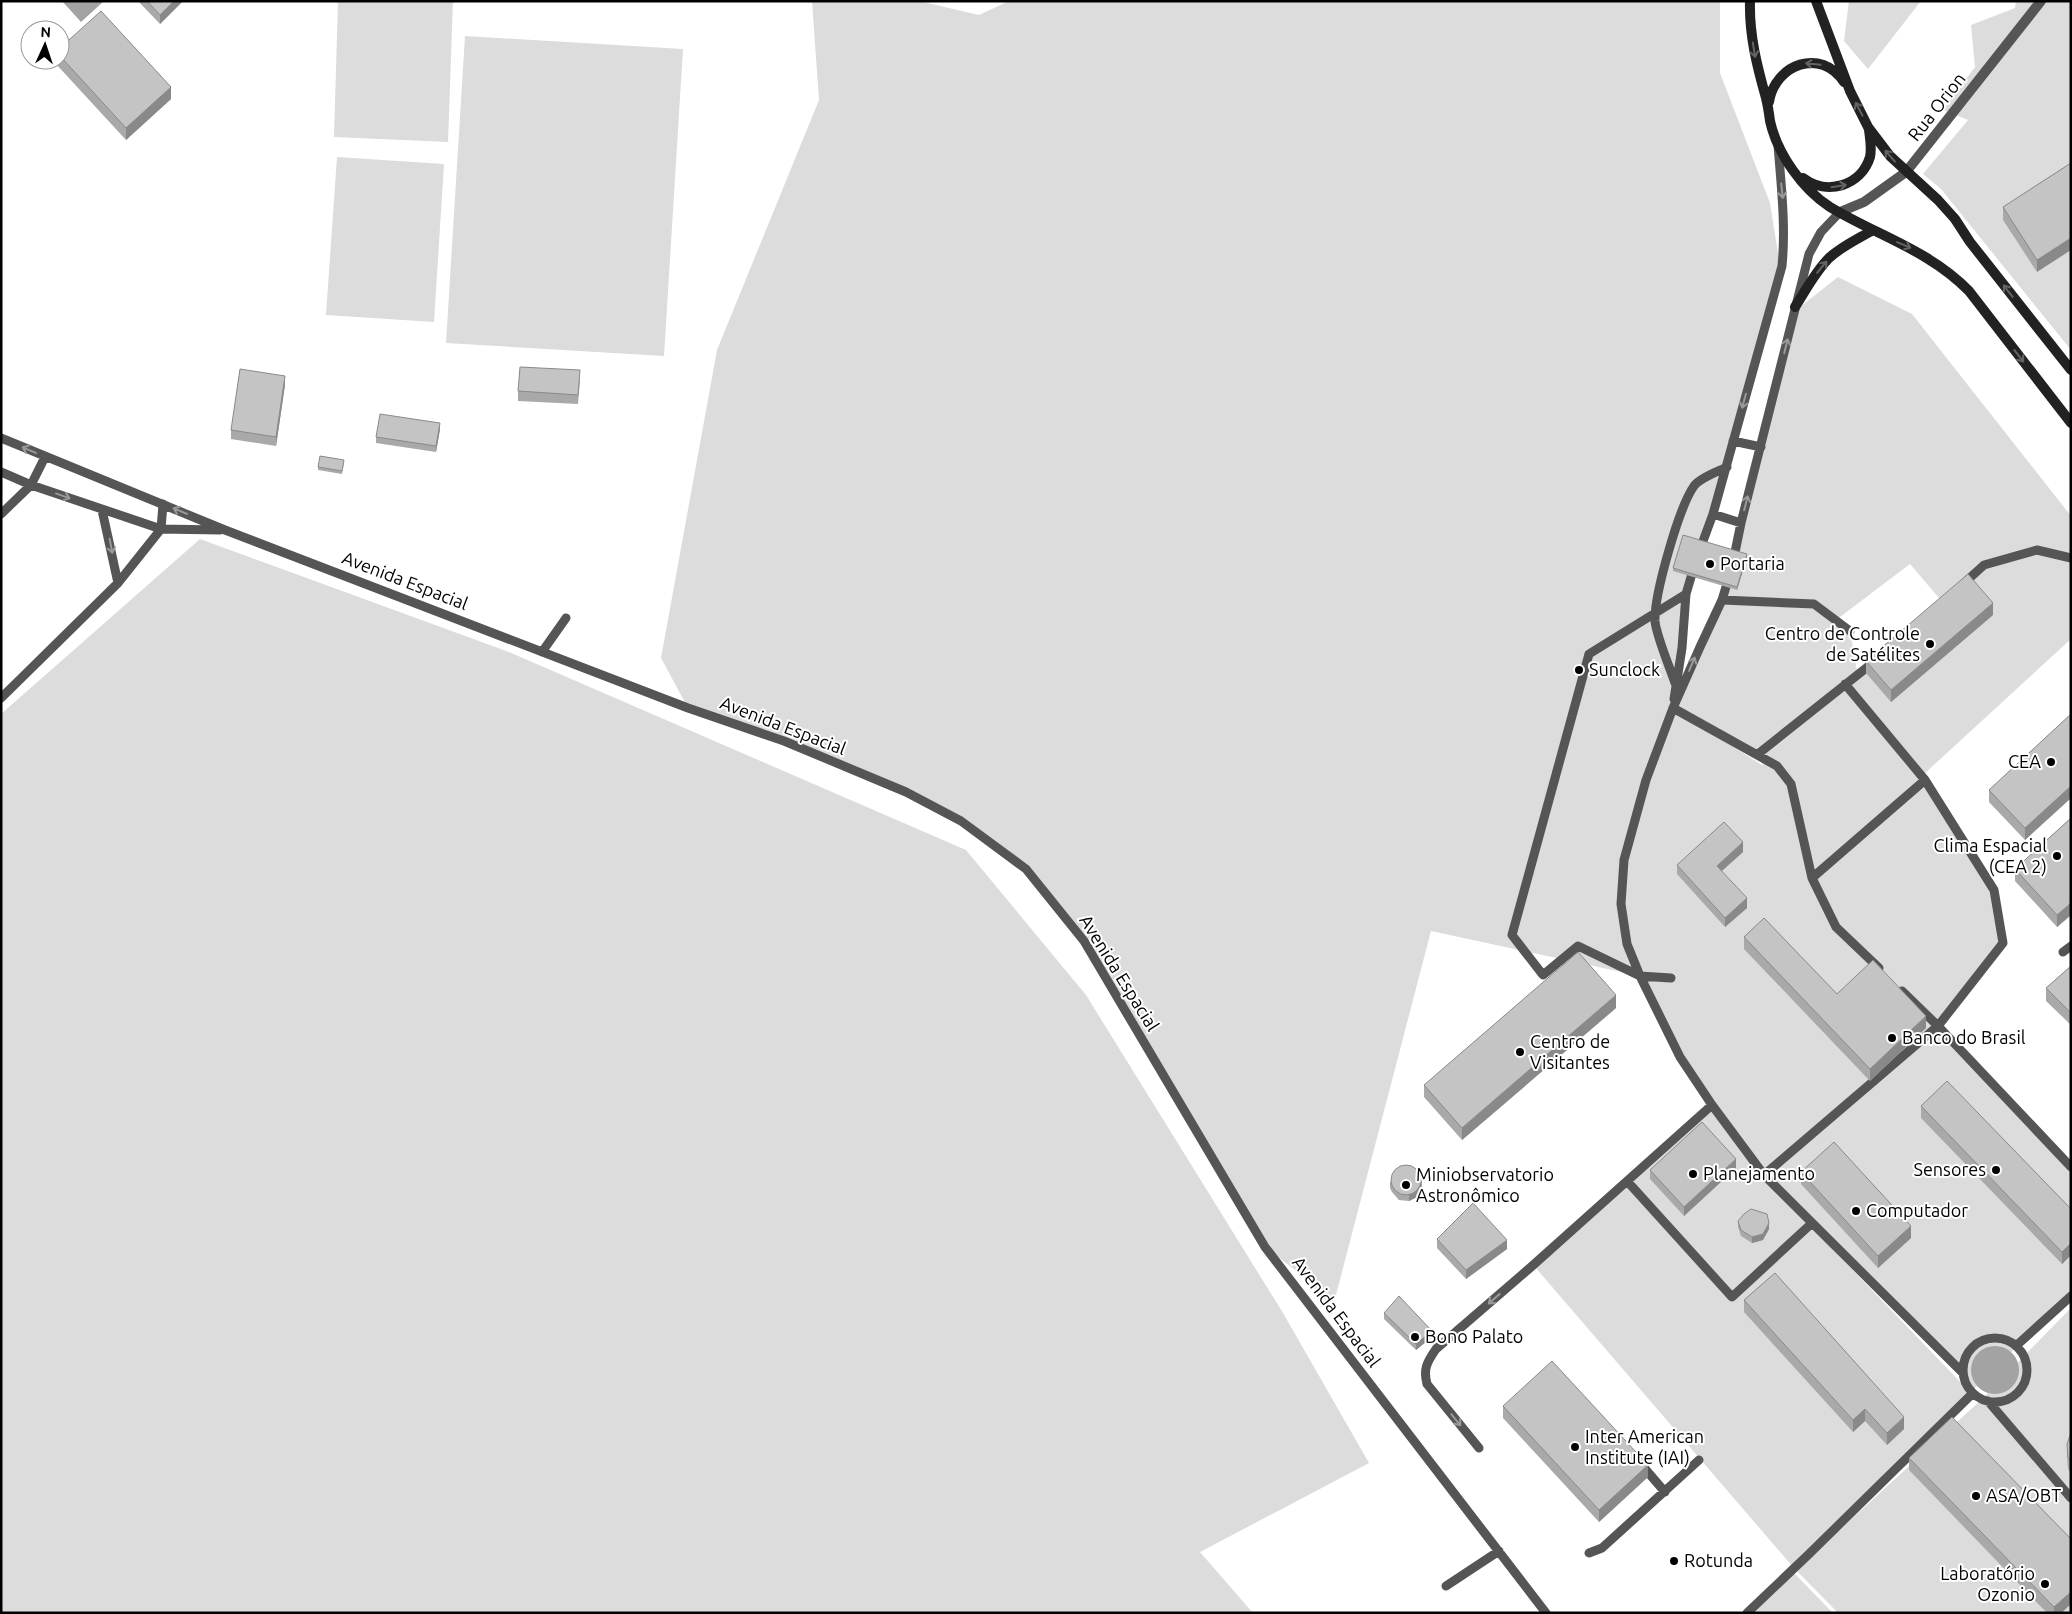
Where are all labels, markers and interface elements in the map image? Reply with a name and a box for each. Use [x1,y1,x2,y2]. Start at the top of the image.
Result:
north arrow [20,20,70,70]
text: N [40,24,51,40]
one-way arrow [1749,41,1759,57]
one-way arrow [1805,59,1821,69]
street label: Rua Orion [1903,68,1969,144]
one-way arrow [1854,102,1863,117]
one-way arrow [1884,149,1896,162]
one-way arrow [1830,180,1846,190]
one-way arrow [1777,182,1787,198]
one-way arrow [1896,241,1911,251]
one-way arrow [1817,260,1828,273]
one-way arrow [2003,284,2014,297]
one-way arrow [1782,338,1791,354]
one-way arrow [2014,349,2025,362]
one-way arrow [1739,392,1748,408]
one-way arrow [22,445,37,454]
one-way arrow [55,492,70,501]
one-way arrow [1742,496,1751,512]
one-way arrow [173,505,188,515]
one-way arrow [106,538,116,554]
street label: Avenida Espacial [340,547,471,613]
place label: Portaria [1720,553,1785,573]
marker: Portaria [1704,558,1716,570]
place label: Centro de Controle de Satélites [1765,623,1920,664]
marker: Centro de Controle de Satélites [1924,638,1936,650]
one-way arrow [1688,657,1698,672]
place label: Sunclock [1589,659,1660,679]
marker: Sunclock [1573,664,1585,676]
street label: Avenida Espacial [718,692,849,758]
place label: CEA [2008,751,2041,771]
marker: CEA [2045,756,2057,768]
place label: Clima Espacial (CEA 2) [1934,835,2047,877]
marker: Clima Espacial (CEA 2) [2051,850,2063,862]
street label: Avenida Espacial [1076,911,1164,1034]
place label: Banco do Brasil [1902,1027,2026,1047]
place label: Centro de Visitantes [1530,1031,1610,1072]
marker: Banco do Brasil [1886,1032,1898,1044]
marker: Centro de Visitantes [1514,1046,1526,1058]
place label: Sensores [1913,1159,1986,1179]
place label: Planejamento [1703,1163,1815,1183]
place label: Miniobservatorio Astronômico [1416,1164,1554,1205]
marker: Sensores [1990,1164,2002,1176]
marker: Planejamento [1687,1168,1699,1180]
marker: Miniobservatorio Astronômico [1400,1179,1412,1191]
place label: Computador [1866,1200,1968,1220]
marker: Computador [1850,1205,1862,1217]
street label: Avenida Espacial [1289,1252,1385,1371]
one-way arrow [1488,1293,1501,1304]
place label: Bono Palato [1425,1326,1523,1346]
marker: Bono Palato [1409,1331,1421,1343]
one-way arrow [1451,1414,1462,1427]
place label: Inter American Institute (IAI) [1585,1426,1704,1468]
marker: Inter American Institute (IAI) [1569,1441,1581,1453]
place label: ASA/OBT [1986,1485,2061,1505]
marker: ASA/OBT [1970,1490,1982,1502]
place label: Rotunda [1684,1550,1753,1570]
marker: Rotunda [1668,1555,1680,1567]
place label: Laboratório Ozonio [1940,1563,2035,1604]
marker: Laboratório Ozonio [2039,1578,2051,1590]

